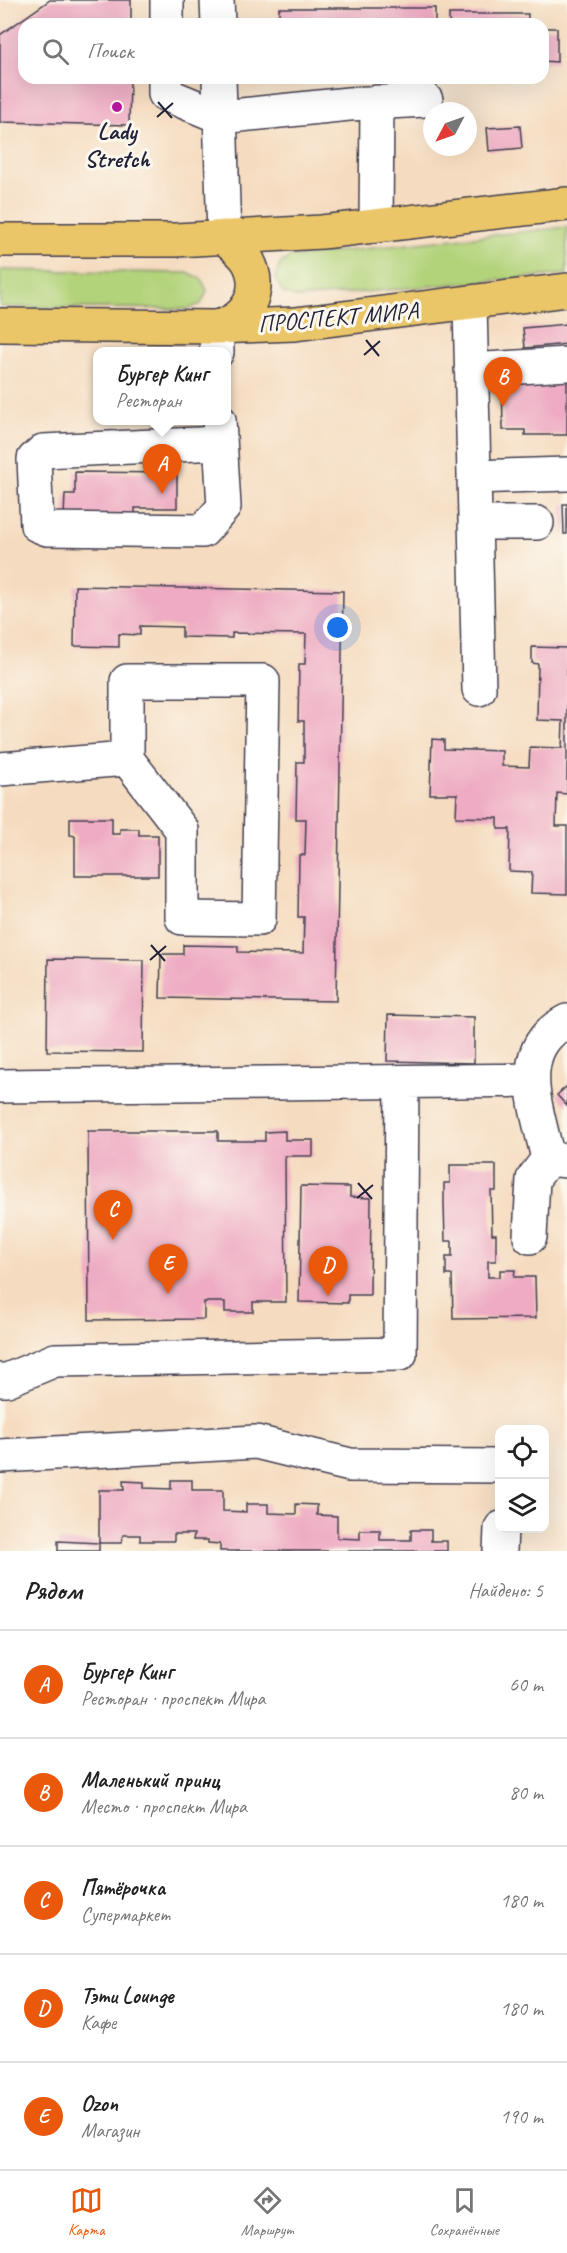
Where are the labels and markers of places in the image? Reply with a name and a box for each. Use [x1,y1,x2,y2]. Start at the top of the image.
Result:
marker: Lady Stretch [110,100,124,114]
place label: Lady Stretch [85,116,150,174]
pin: B [484,358,522,407]
pin: A [142,444,182,494]
pin: C [94,1190,132,1240]
pin: E [148,1244,188,1294]
pin: D [308,1246,348,1296]

